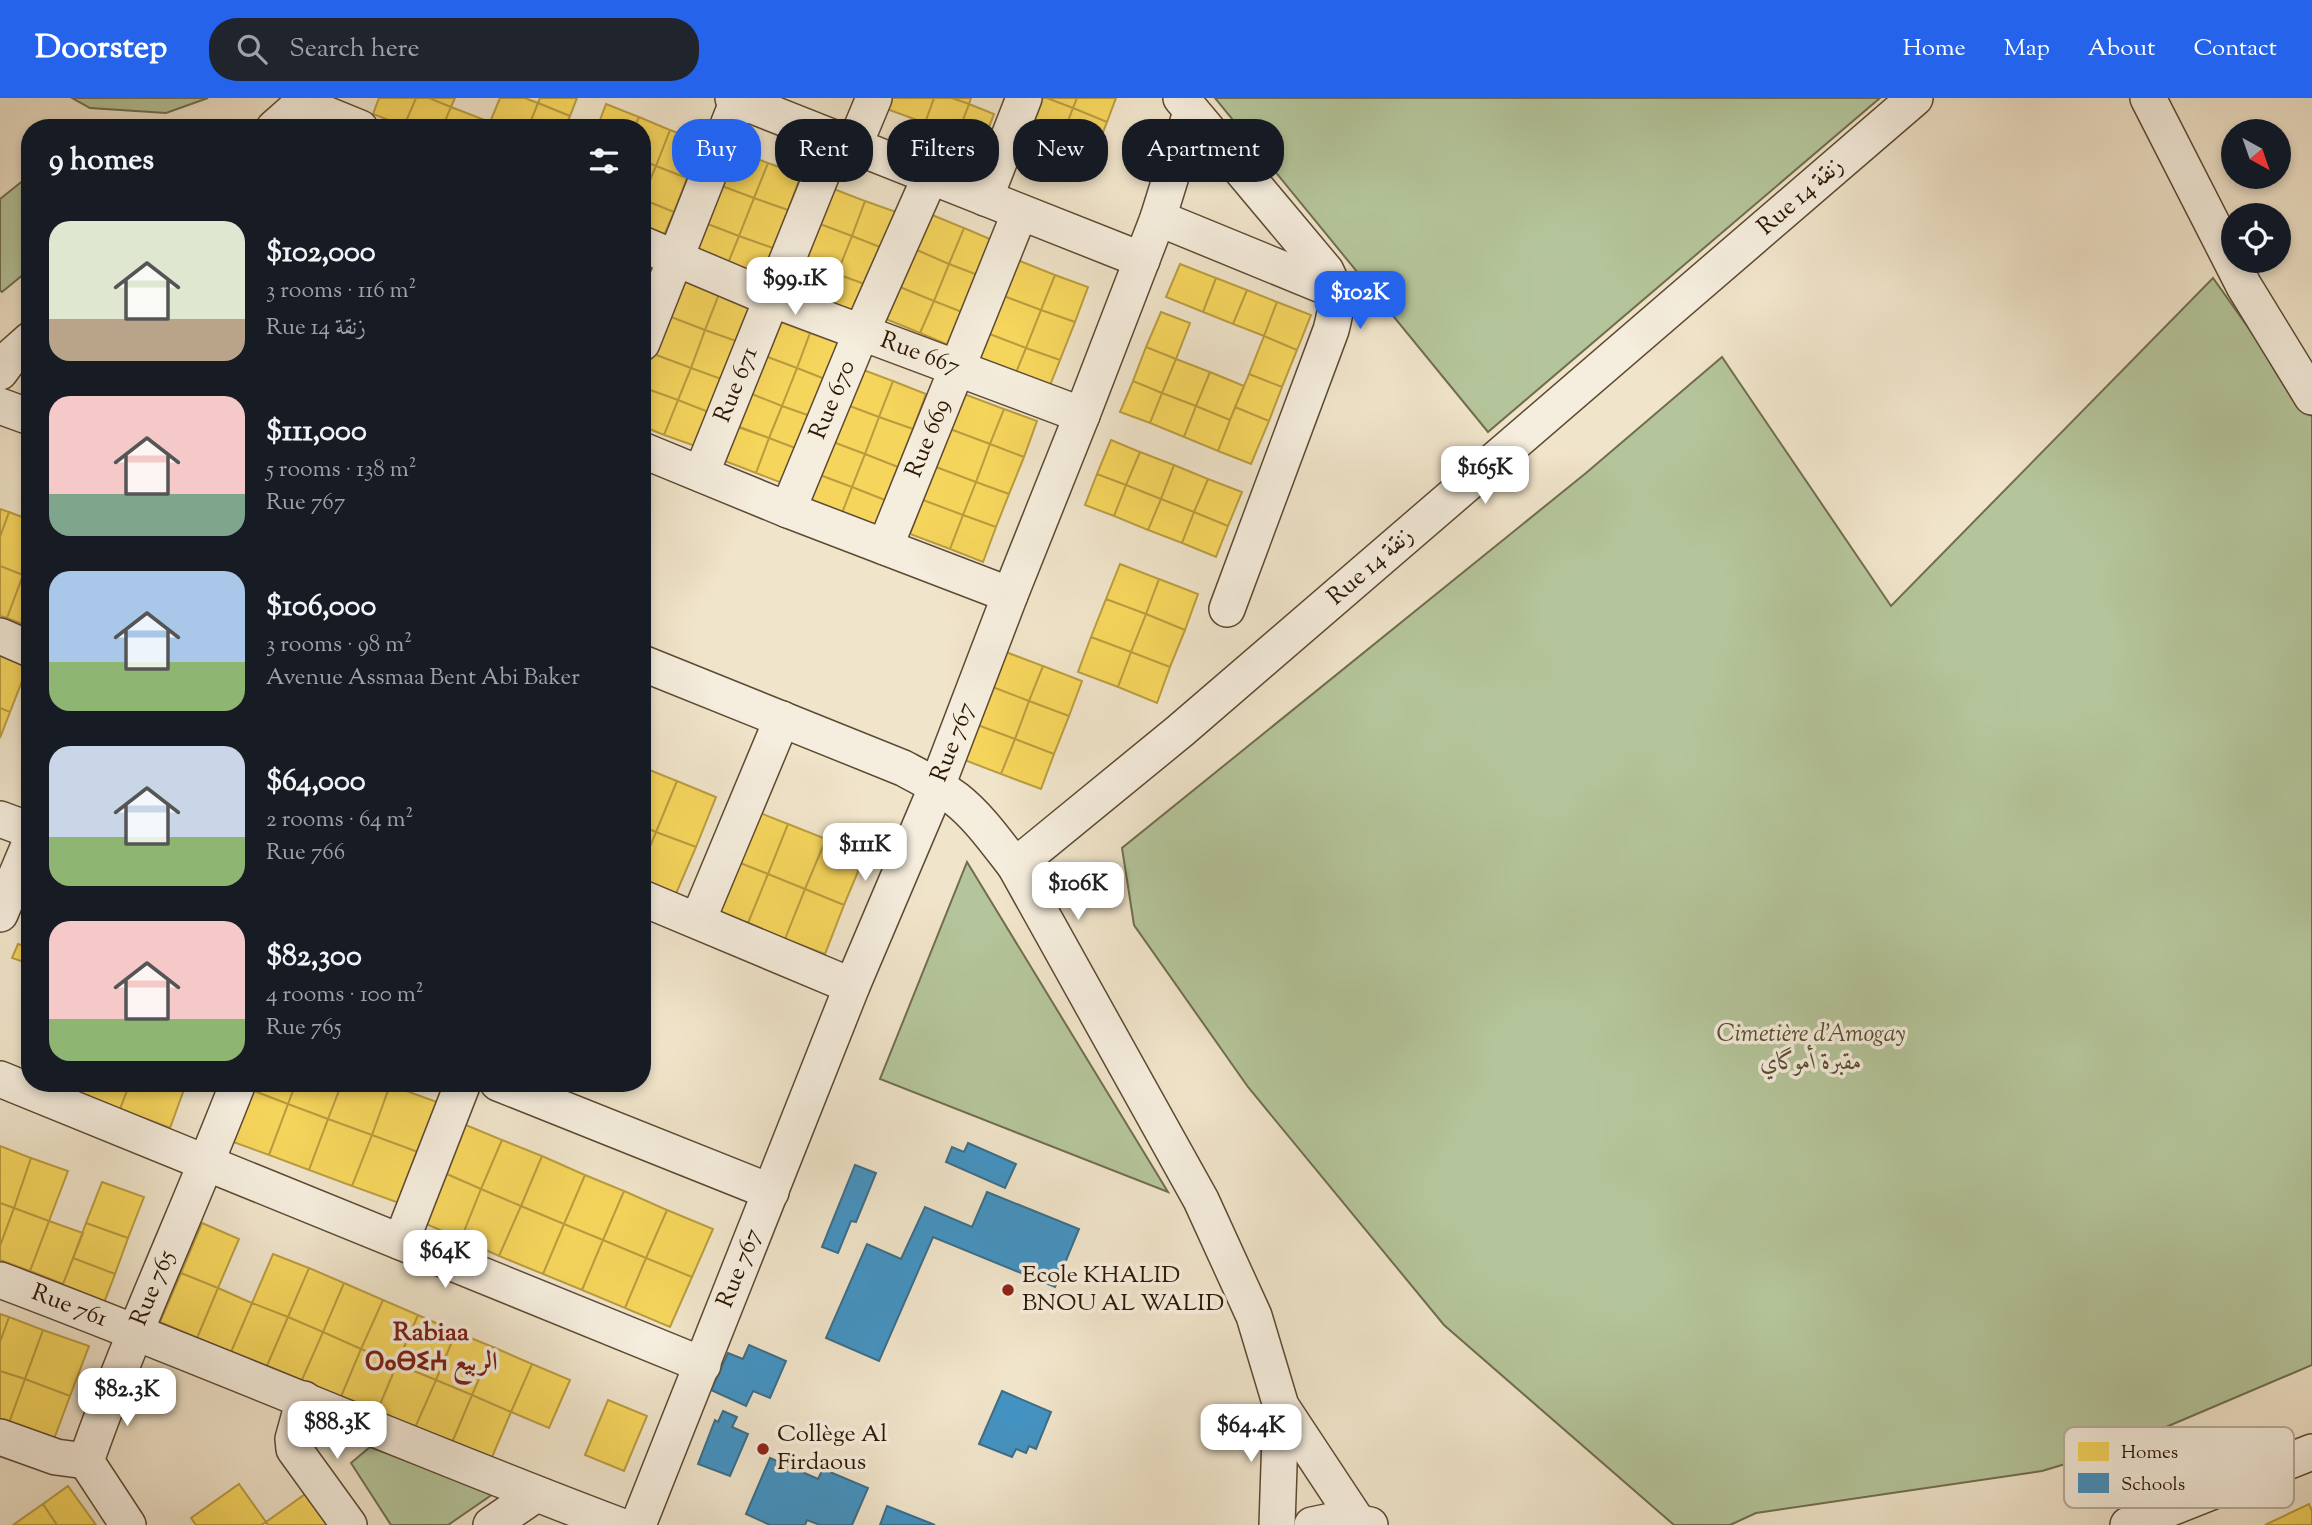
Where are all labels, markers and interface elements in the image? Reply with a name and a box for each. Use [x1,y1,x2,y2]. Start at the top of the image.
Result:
search box [209,18,699,81]
text: Doorstep [35,25,167,73]
icon: search [233,30,271,68]
text: Search here [289,31,420,68]
text: Home [1903,32,1966,66]
text: Map [2004,32,2050,66]
text: About [2088,32,2155,66]
text: Contact [2193,32,2277,66]
chip: Buy [672,119,761,182]
chip: Rent [775,119,873,182]
chip: Filters [887,119,999,182]
chip: New [1013,119,1108,182]
chip: Apartment [1122,119,1284,182]
north arrow [2221,119,2291,189]
map controls [2221,119,2291,273]
text: 9 homes [49,140,154,183]
icon: filters [585,142,623,180]
street label: Rue 14 زنقة [1750,150,1852,244]
button: locate [2221,203,2291,273]
text: $102,000 [266,232,376,275]
icon: home [105,249,189,333]
pin: $99.1K [738,258,852,317]
text: $99.1K [763,263,827,296]
pin: $102K [1311,272,1409,331]
text: 3 rooms · 116 m² [266,275,416,308]
text: $102K [1330,277,1390,310]
text: Rue 14 زنقة [266,312,366,345]
street label: Rue 667 [875,324,964,385]
street label: Rue 671 [706,342,767,428]
street label: Rue 670 [802,355,865,445]
street label: Rue 669 [898,394,960,483]
text: $111,000 [266,411,367,454]
icon: home [105,424,189,508]
pin: $165K [1436,446,1534,506]
text: $165K [1457,452,1513,485]
text: 5 rooms · 138 m² [266,454,417,487]
text: Rue 767 [266,487,345,520]
street label: Rue 14 زنقة [1320,520,1422,614]
text: $106,000 [266,586,376,629]
icon: home [105,599,189,683]
text: 3 rooms · 98 m² [266,629,412,662]
text: Avenue Assmaa Bent Abi Baker [266,662,580,695]
street label: Rue 767 [923,698,984,787]
text: $64,000 [266,761,366,804]
icon: home [105,774,189,858]
text: 2 rooms · 64 m² [266,804,413,837]
pin: $111K [816,824,914,883]
text: $111K [839,829,891,862]
text: Rue 766 [266,837,345,870]
pin: $106K [1029,862,1127,922]
text: $106K [1048,868,1108,901]
text: $82,300 [266,936,362,979]
icon: home [105,949,189,1033]
text: 4 rooms · 100 m² [266,979,424,1012]
text: Rue 765 [266,1012,342,1045]
park label: Cimetière d'Amogay مقبرة أموگاي [1717,1018,1906,1080]
street label: Rue 767 [709,1224,771,1313]
pin: $64K [404,1230,486,1290]
text: $64K [419,1236,471,1269]
street label: Rue 765 [123,1245,184,1331]
place label: Ecole KHALID BNOU AL WALID [1022,1259,1224,1321]
street label: Rue 761 [26,1276,112,1336]
marker: Ecole KHALID BNOU AL WALID [1000,1282,1016,1298]
district label: Rabiaa ⵔⴰⴱⵉⵄ الربيع [364,1315,498,1385]
pin: $82.3K [70,1368,184,1428]
text: $82.3K [94,1374,160,1407]
pin: $88.3K [280,1402,394,1461]
pin: $64.4K [1194,1404,1308,1464]
text: $88.3K [304,1407,370,1440]
text: $64.4K [1217,1410,1285,1443]
place label: Collège Al Firdaous [777,1418,887,1480]
legend [2064,1427,2294,1508]
text: Homes [2121,1440,2178,1467]
marker: Collège Al Firdaous [755,1441,771,1457]
text: Schools [2121,1472,2185,1499]

